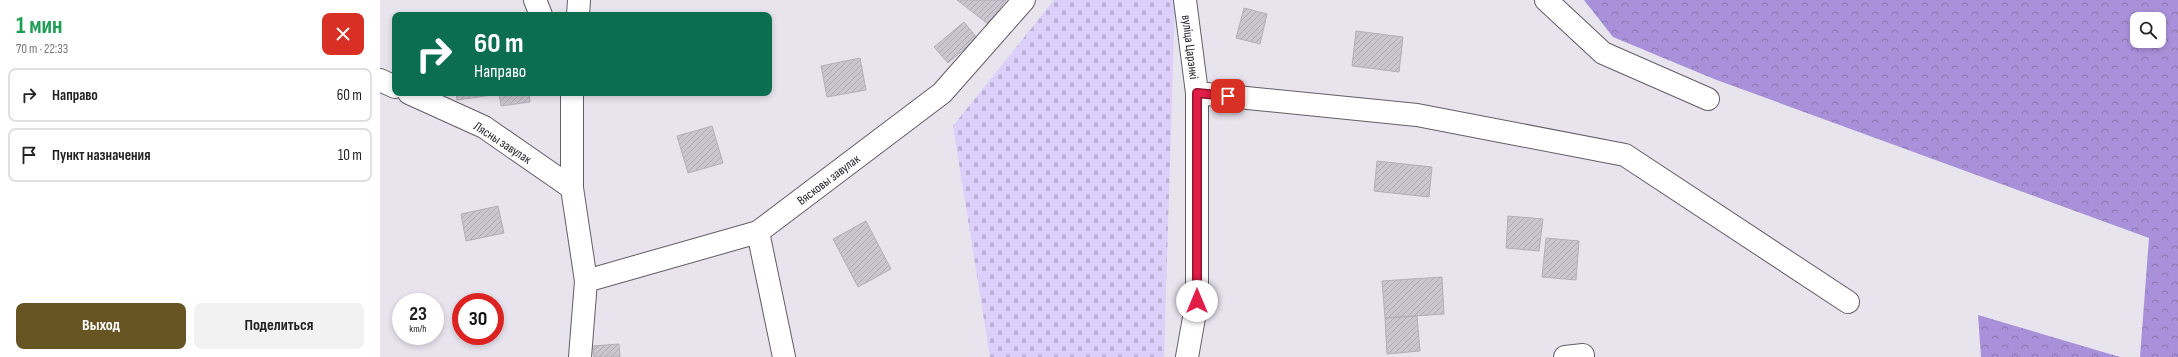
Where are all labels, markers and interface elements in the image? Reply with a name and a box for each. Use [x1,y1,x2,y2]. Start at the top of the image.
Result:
text: 1 мин [16,11,63,40]
map controls [2130,12,2166,48]
button: search [2130,12,2166,48]
button: close [322,13,364,55]
street label: вуліца Царэнкі [1178,14,1202,80]
text: 60 m [474,27,523,60]
icon: right [408,28,460,80]
text: 70 m · 22:33 [16,41,68,57]
text: Направо [474,61,526,82]
pin [1211,79,1245,113]
icon: right [18,84,40,106]
icon: arrive [1217,85,1239,107]
text: Направо [52,86,98,105]
text: 60 m [337,86,362,105]
street label: Лясны завулак [471,118,534,167]
icon: arrive [18,144,40,166]
text: Пункт назначения [52,146,150,165]
text: 10 m [338,146,362,165]
street label: Вясковы завулак [794,151,863,209]
position arrow [1176,280,1218,322]
speed limit sign: 30 [452,293,504,345]
text: 23 [409,302,427,326]
button: Выход [16,303,186,349]
button: Поделиться [194,303,364,349]
text: km/h [409,323,427,335]

